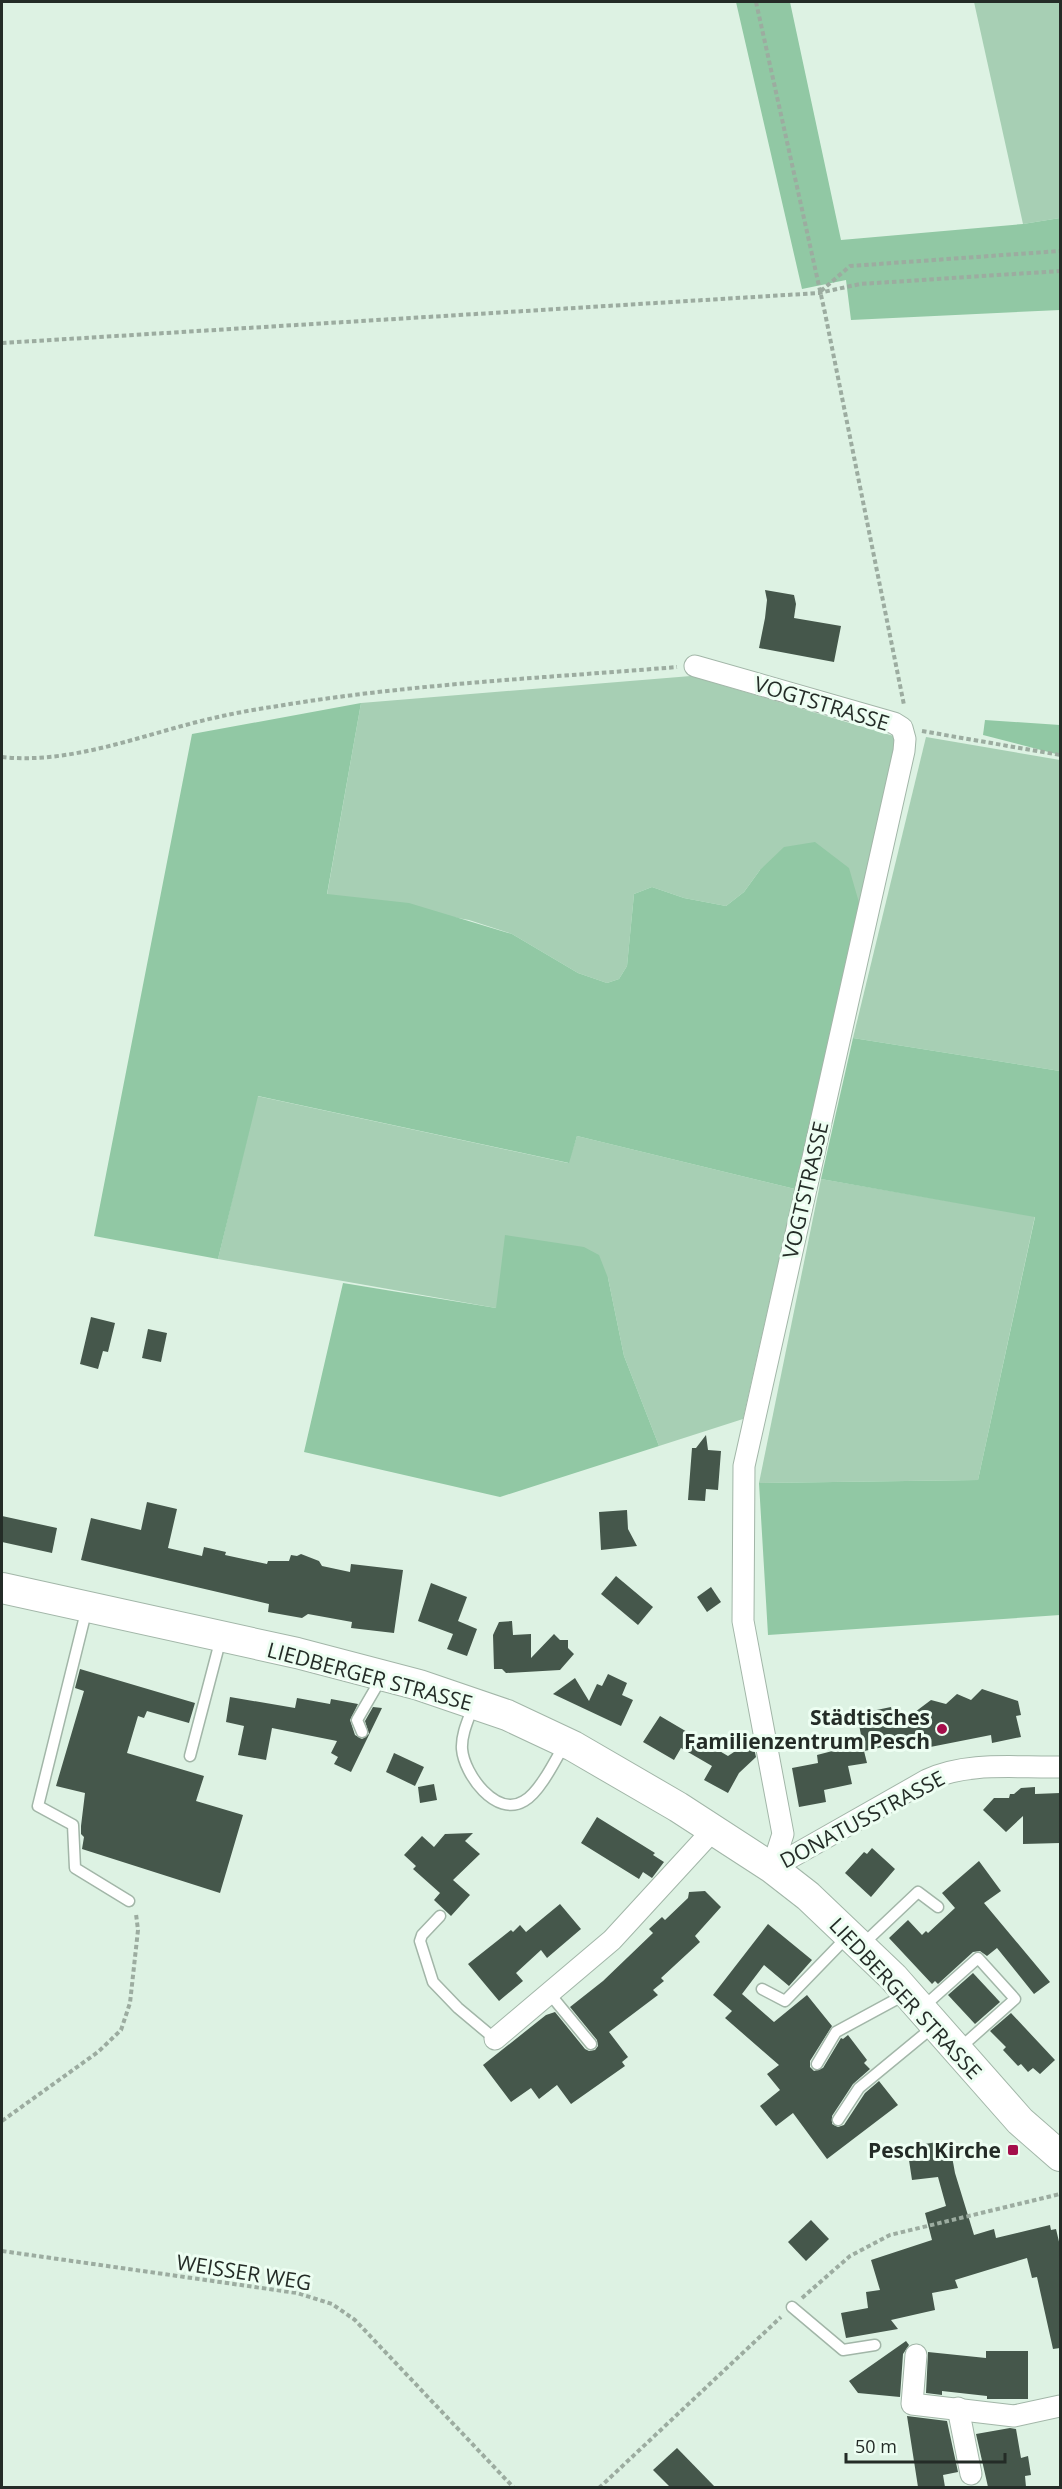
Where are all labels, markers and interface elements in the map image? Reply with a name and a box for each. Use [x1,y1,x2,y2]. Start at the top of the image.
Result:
street label: VOGTSTRASSE [751,669,893,737]
street label: VOGTSTRASSE [776,1119,834,1261]
street label: LIEDBERGER STRASSE [264,1635,476,1717]
place label: Städtisches Familienzentrum Pesch [684,1703,930,1755]
marker: Städtisches Familienzentrum Pesch [935,1722,949,1736]
street label: DONATUSSTRASSE [775,1764,949,1874]
street label: LIEDBERGER STRASSE [824,1911,988,2085]
place label: Pesch Kirche [868,2136,1001,2164]
marker: Pesch Kirche [1006,2143,1020,2157]
street label: WEISSER WEG [174,2248,314,2296]
scale bar [846,2426,1005,2464]
text: 50 m [855,2434,897,2458]

